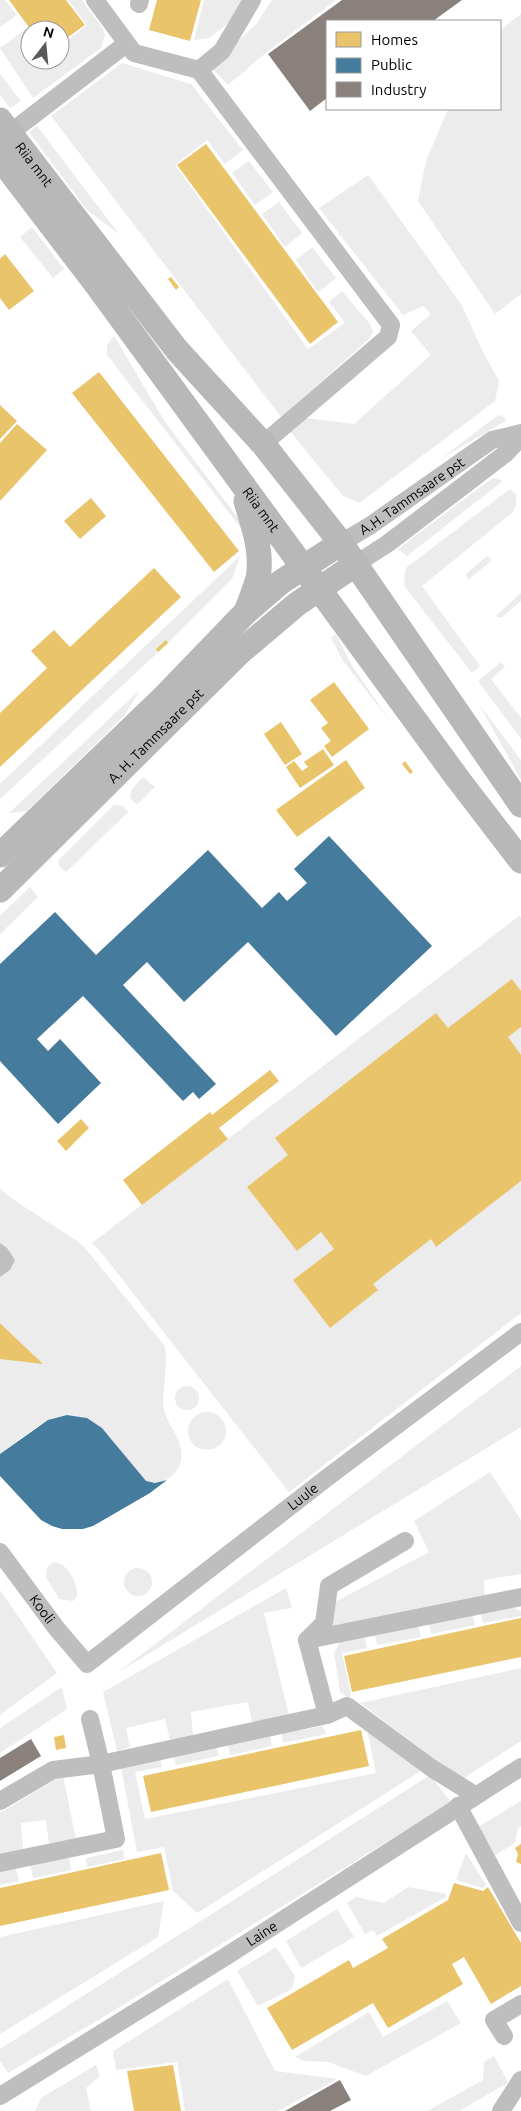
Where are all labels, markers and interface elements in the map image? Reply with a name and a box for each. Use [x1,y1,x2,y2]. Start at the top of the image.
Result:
north arrow [20,20,70,70]
legend [326,20,501,110]
text: N [41,23,56,42]
text: Homes [371,31,418,48]
text: Public [371,56,412,73]
text: Industry [371,81,426,98]
street label: Riia mnt [12,139,57,190]
street label: A.H. Tammsaare pst [356,454,468,538]
street label: Riia mnt [239,484,283,536]
street label: A. H. Tammsaare pst [105,685,207,786]
street label: Luule [284,1480,321,1513]
street label: Kooli [26,1592,58,1627]
street label: Laine [243,1918,280,1949]

